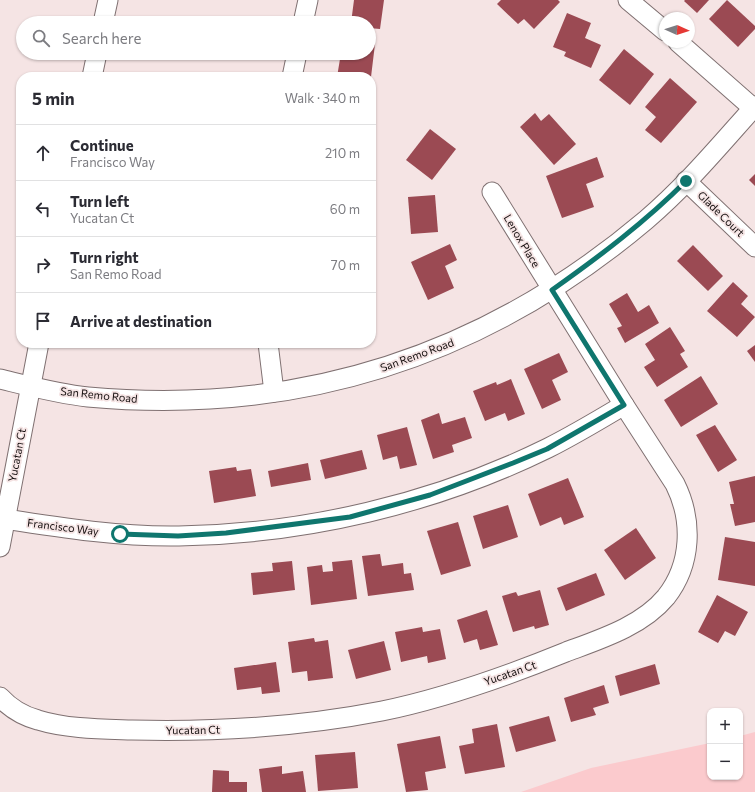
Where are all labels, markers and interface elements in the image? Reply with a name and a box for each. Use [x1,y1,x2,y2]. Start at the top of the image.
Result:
north arrow [659,12,695,48]
search box [16,16,376,60]
icon: search [30,27,52,49]
text: Search here [62,29,141,47]
text: 5 min [32,88,75,109]
text: Walk · 340 m [285,90,360,106]
text: Continue [70,136,134,154]
icon: ahead [32,142,54,164]
text: 210 m [325,145,360,161]
text: Francisco Way [70,154,155,170]
route end [677,172,695,190]
street label: Glade Court [695,188,748,240]
text: Turn left [70,192,129,210]
icon: left [32,198,54,220]
text: 60 m [330,201,360,217]
text: Yucatan Ct [70,210,134,226]
street label: Lenox Place [502,212,543,270]
text: Turn right [70,248,139,266]
icon: right [32,254,54,276]
text: 70 m [331,257,360,273]
text: San Remo Road [70,266,161,282]
icon: arrive [32,310,54,332]
text: Arrive at destination [70,312,212,330]
street label: San Remo Road [378,335,455,374]
street label: San Remo Road [60,384,138,405]
street label: Yucatan Ct [5,426,28,483]
street label: Francisco Way [27,516,100,537]
route start [111,525,129,543]
street label: Yucatan Ct [482,657,538,688]
map controls [707,708,743,780]
button: + [707,708,743,744]
street label: Yucatan Ct [166,723,221,736]
button: − [707,744,743,780]

